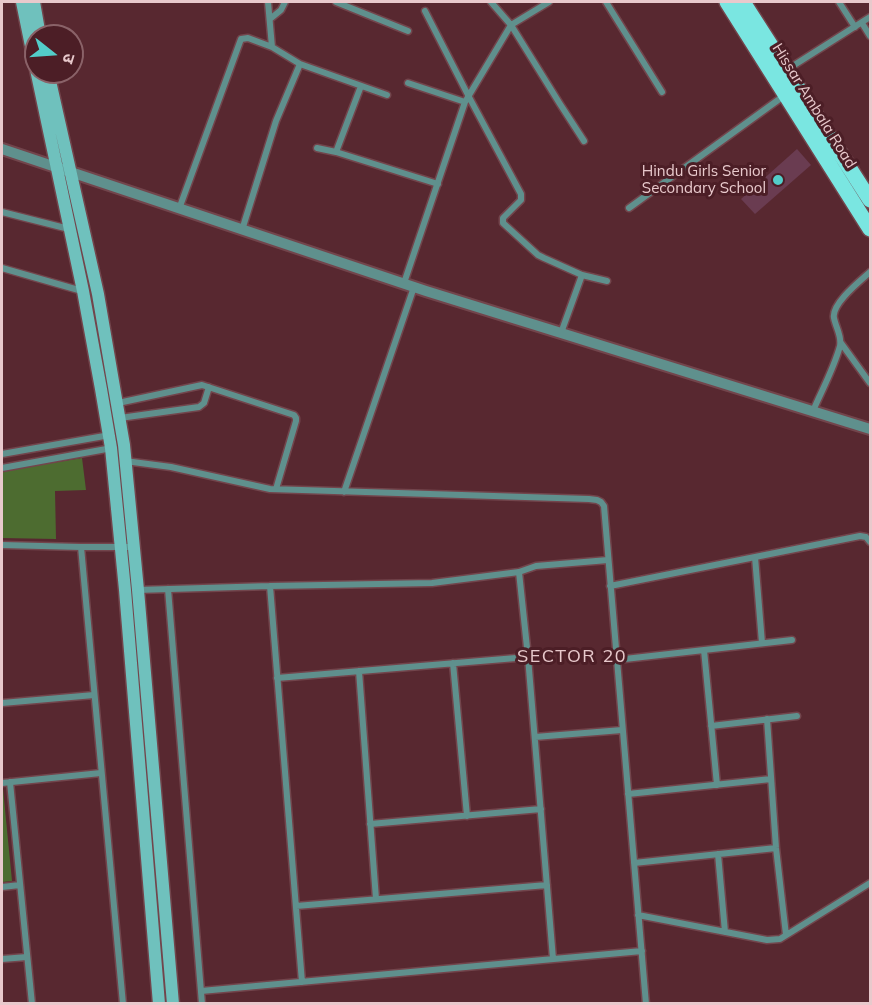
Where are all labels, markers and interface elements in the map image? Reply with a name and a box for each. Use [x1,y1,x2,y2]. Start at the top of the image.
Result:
north arrow [24,24,84,84]
street label: Hissar Ambala Road [768,40,860,172]
text: उ [58,51,80,66]
place label: Hindu Girls Senior Secondary School [642,162,766,197]
marker: Hindu Girls Senior Secondary School [771,173,785,187]
district label: SECTOR 20 [517,646,627,668]

